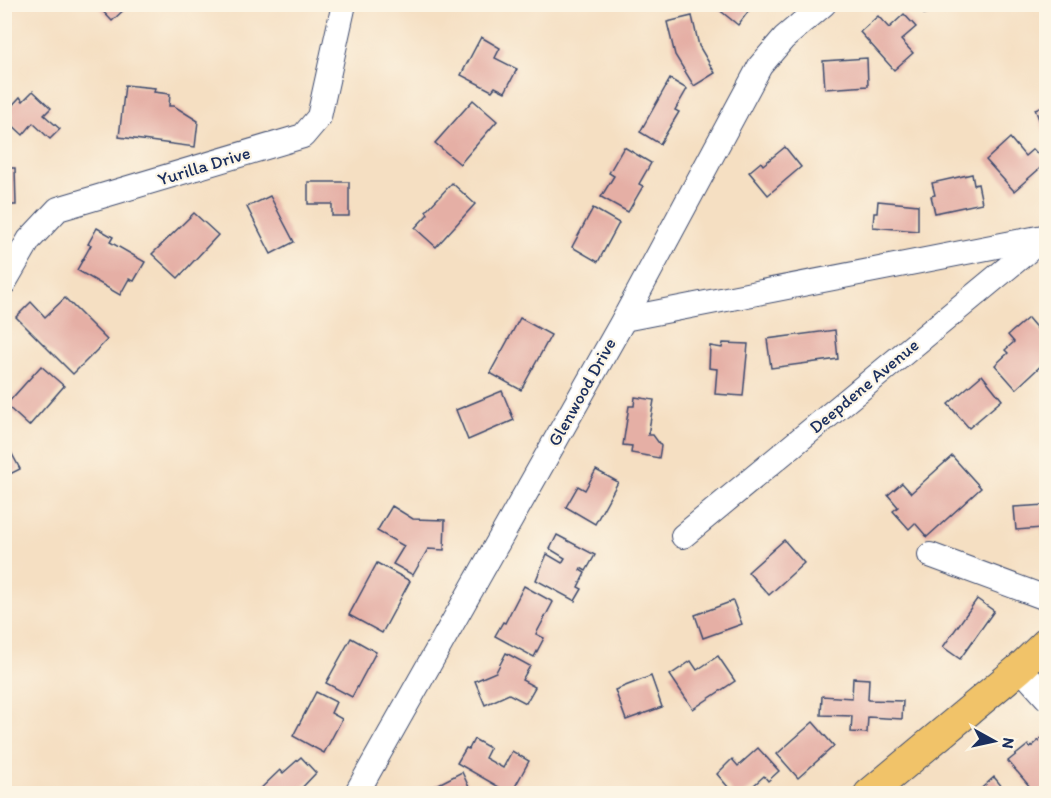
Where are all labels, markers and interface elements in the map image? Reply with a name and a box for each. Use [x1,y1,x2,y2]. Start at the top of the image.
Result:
street label: Yurilla Drive [155,142,253,190]
street label: Glenwood Drive [543,334,621,450]
street label: Deepdene Avenue [805,334,923,438]
north arrow [964,711,1024,771]
text: N [998,736,1019,750]

